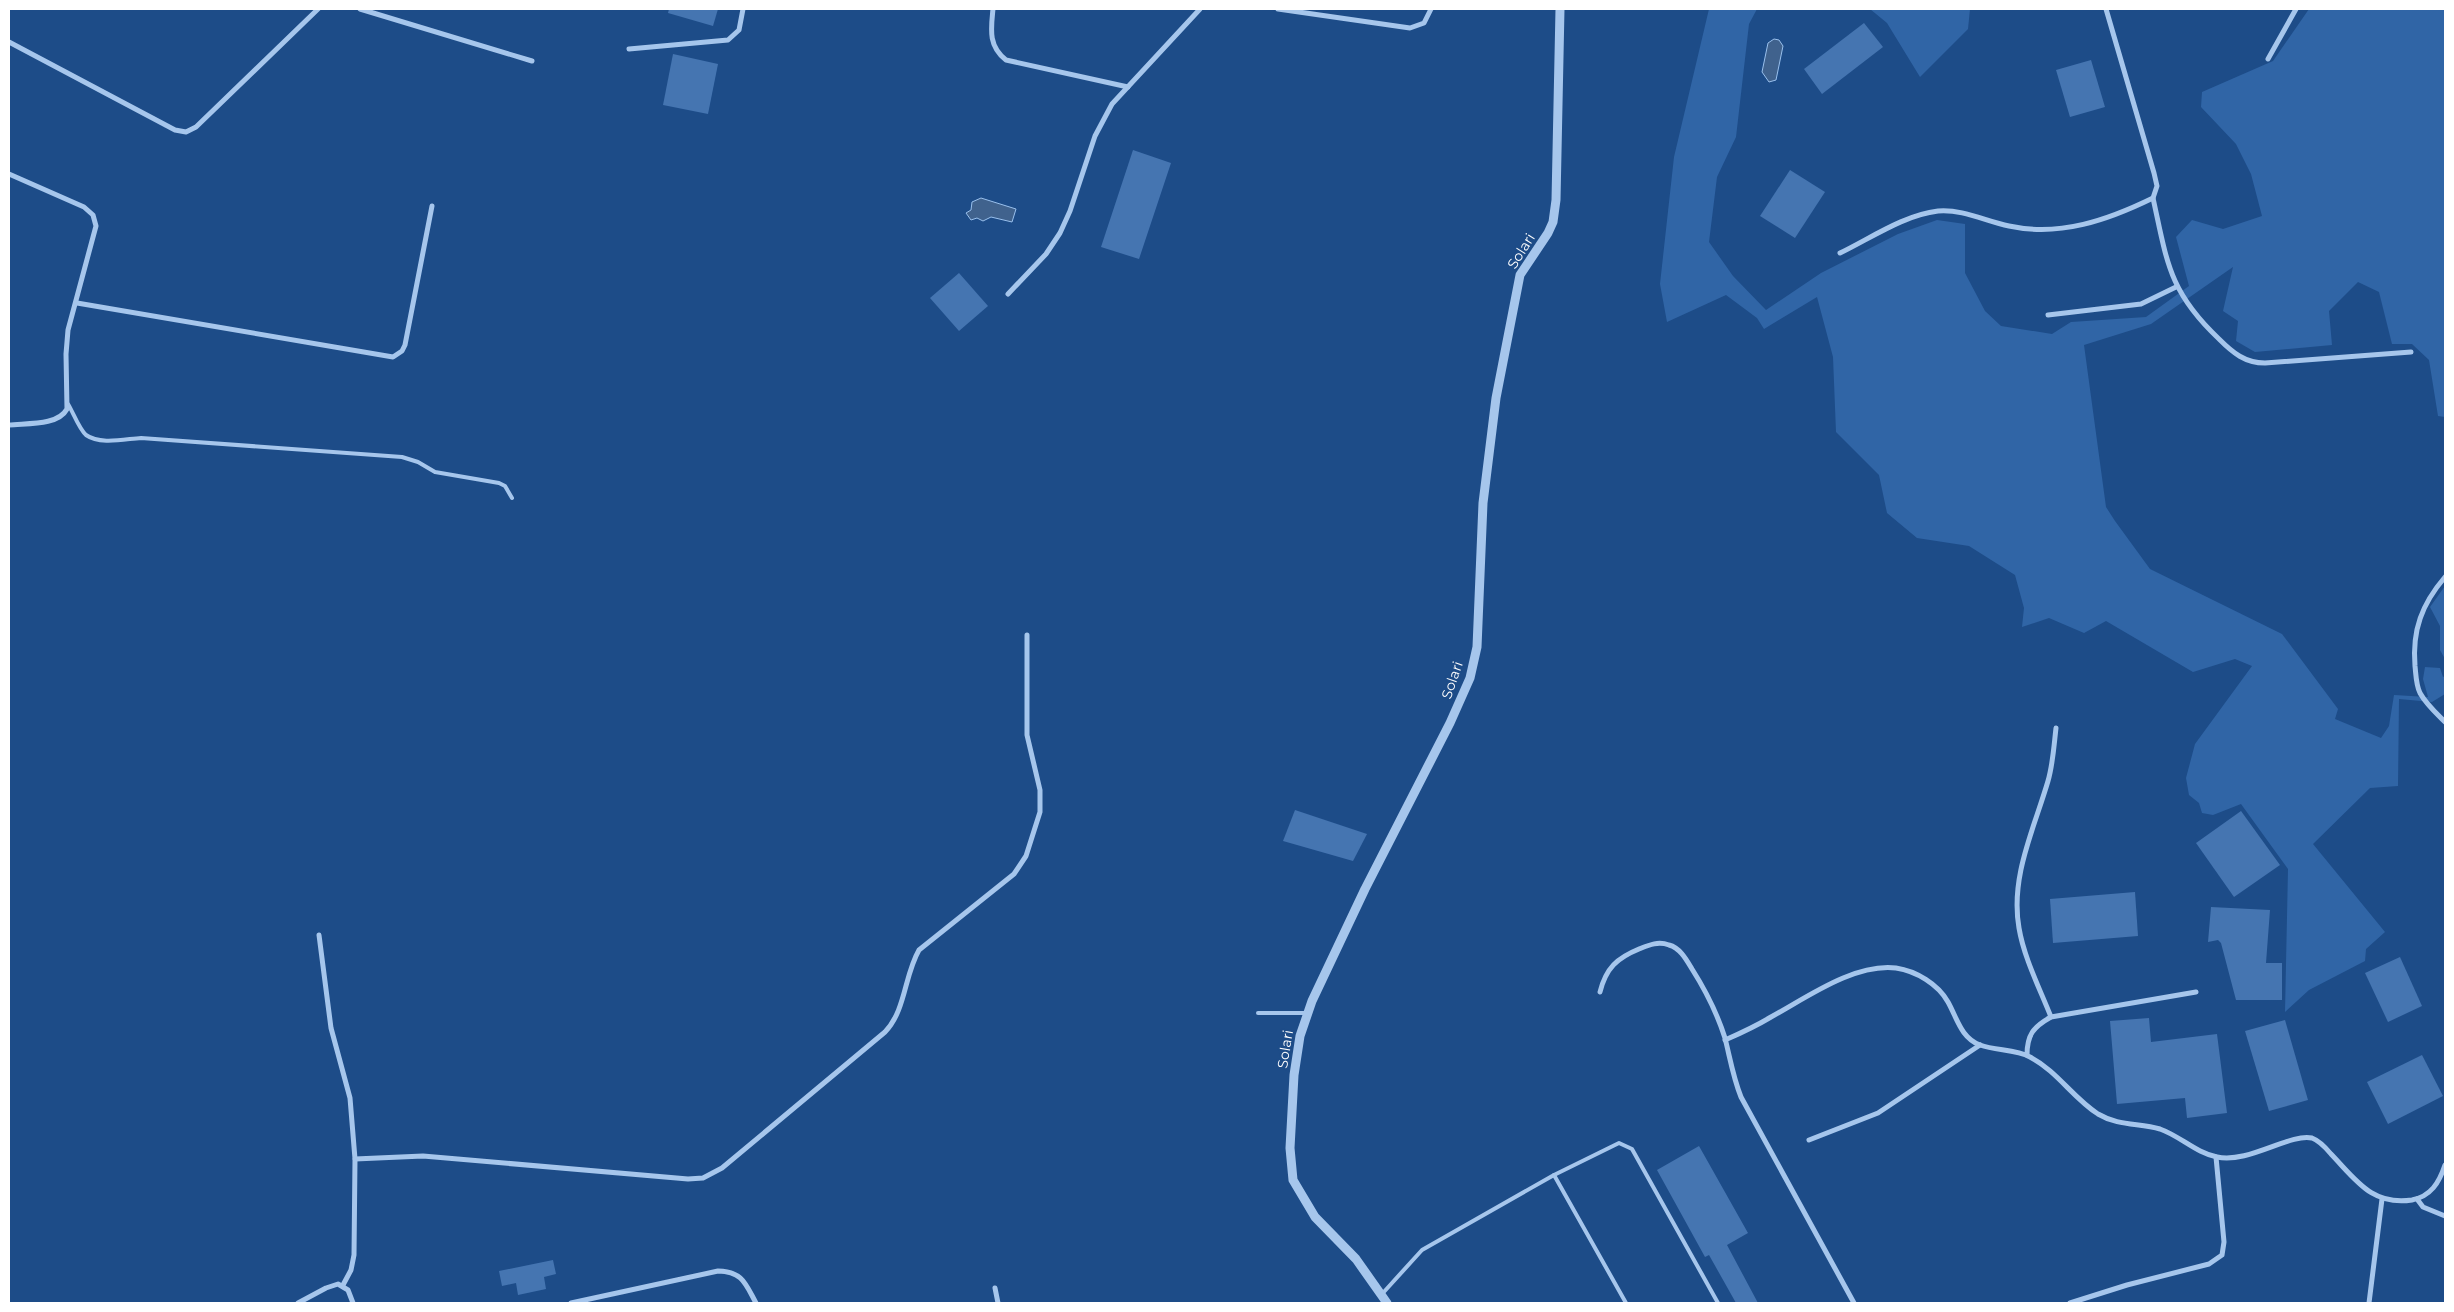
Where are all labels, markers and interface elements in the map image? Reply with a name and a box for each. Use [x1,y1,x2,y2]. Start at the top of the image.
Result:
street label: Solari [1503,230,1539,272]
street label: Solari [1437,659,1467,701]
street label: Solari [1273,1028,1297,1070]

